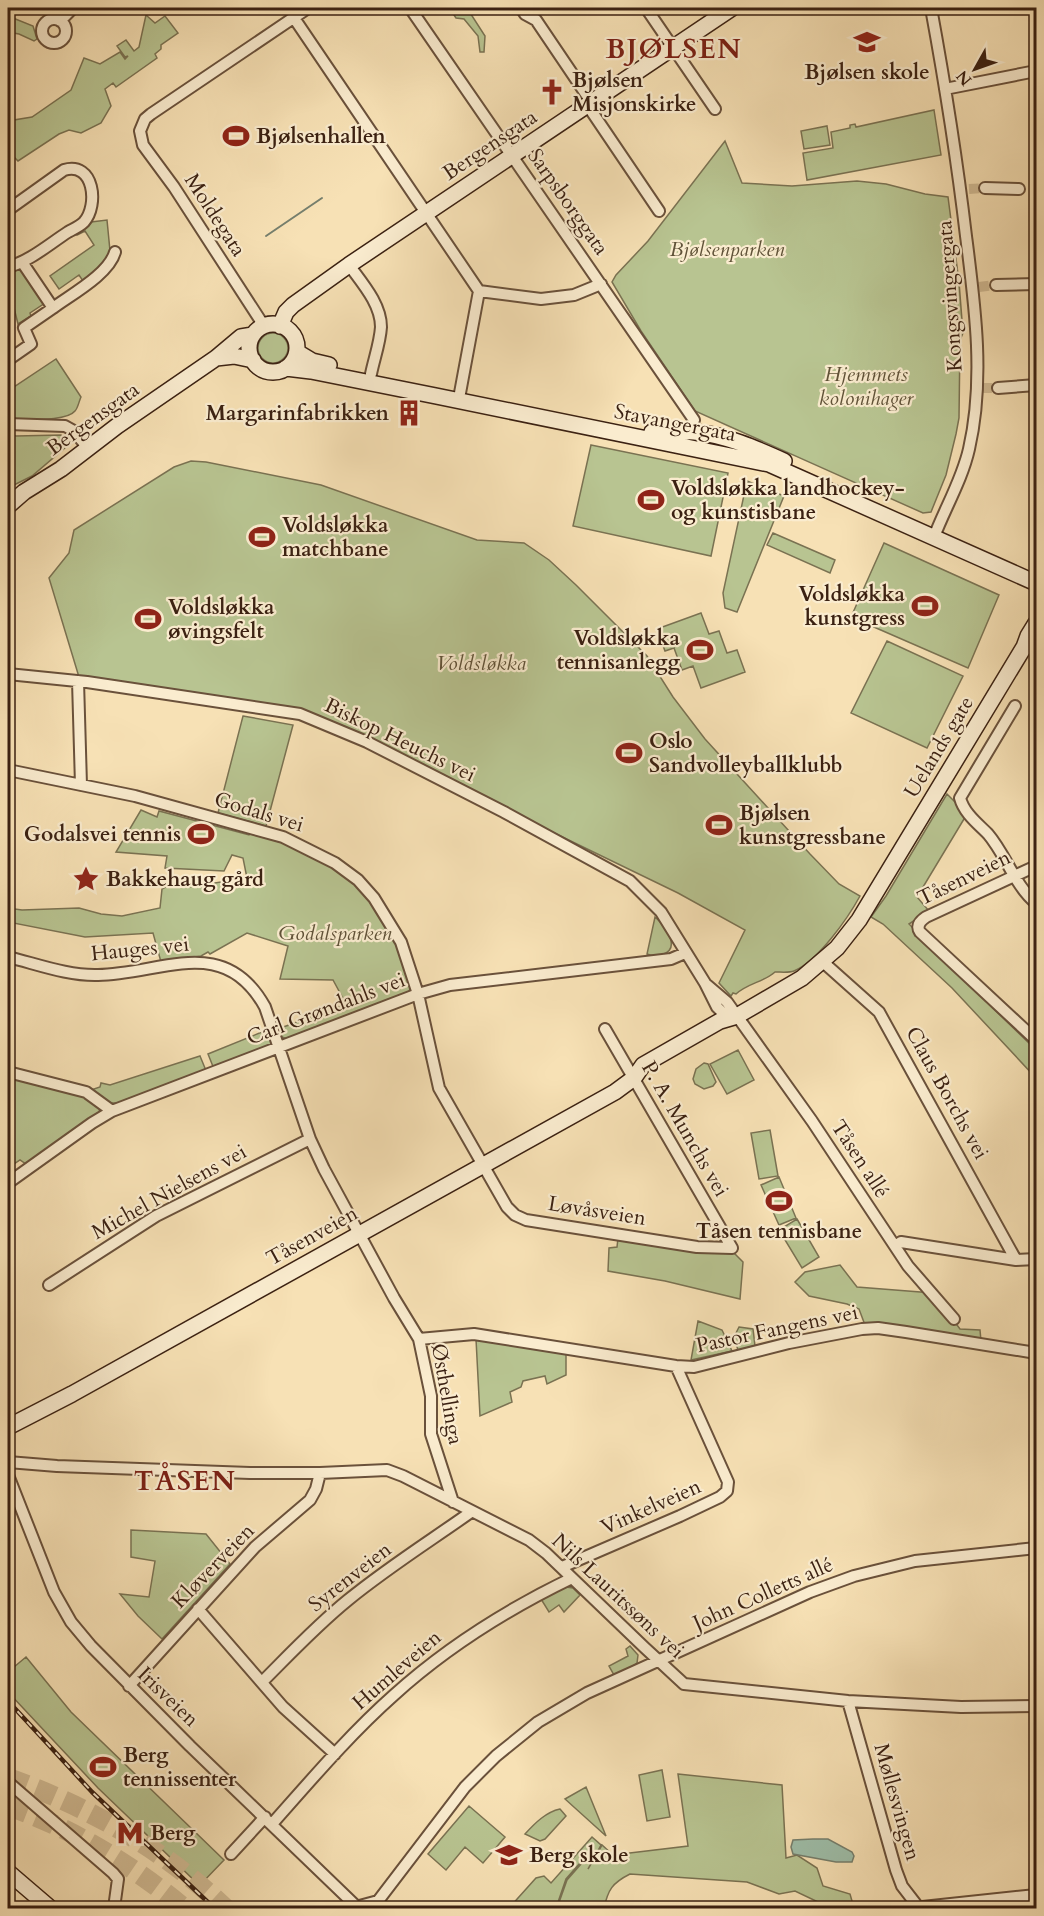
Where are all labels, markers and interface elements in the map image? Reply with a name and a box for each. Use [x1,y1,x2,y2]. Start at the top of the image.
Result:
school or university icon: Bjølsen skole [852,27,882,57]
district label: BJØLSEN [606,31,742,68]
north arrow [945,39,1005,99]
place label: Bjølsen skole [804,58,930,87]
place label: Bjølsen Misjonskirke [572,66,696,119]
text: N [951,66,977,90]
church icon: Bjølsen Misjonskirke [537,77,567,107]
street label: Bergensgata [437,103,543,187]
sports icon: Bjølsenhallen [221,121,251,151]
place label: Bjølsenhallen [256,122,386,151]
street label: Sarpsborggata [521,143,615,261]
street label: Moldegata [177,168,253,262]
street label: Kongsvingergata [930,219,970,373]
park label: Bjølsenparken [670,235,785,264]
park label: Hjemmets kolonihager [819,360,914,413]
street label: Bergensgata [41,375,145,463]
street label: Stavangergata [612,397,738,449]
building icon: Margarinfabrikken [394,398,424,428]
place label: Margarinfabrikken [206,399,389,428]
place label: Voldsløkka landhockey- og kunstisbane [671,474,905,527]
sports icon: Voldsløkka landhockey- og kunstisbane [636,485,666,515]
place label: Voldsløkka matchbane [282,511,389,564]
sports icon: Voldsløkka matchbane [247,522,277,552]
place label: Voldsløkka kunstgress [799,580,906,633]
sports icon: Voldsløkka kunstgress [910,591,940,621]
place label: Voldsløkka øvingsfelt [168,593,275,646]
sports icon: Voldsløkka øvingsfelt [133,604,163,634]
place label: Voldsløkka tennisanlegg [557,624,681,677]
sports icon: Voldsløkka tennisanlegg [685,635,715,665]
park label: Voldsløkka [436,649,526,678]
street label: Biskop Heuchs vei [319,691,481,789]
street label: Uelands gate [897,691,981,803]
place label: Oslo Sandvolleyballklubb [649,727,842,780]
sports icon: Oslo Sandvolleyballklubb [614,738,644,768]
street label: Godals vei [211,785,307,839]
place label: Bjølsen kunstgressbane [739,799,886,852]
sports icon: Bjølsen kunstgressbane [704,810,734,840]
sports icon: Godalsvei tennis [186,819,216,849]
place label: Godalsvei tennis [24,820,181,849]
street label: Tåsenveien [912,843,1016,913]
place icon: Bakkehaug gård [71,864,101,894]
place label: Bakkehaug gård [106,865,264,894]
park label: Godalsparken [278,919,393,948]
street label: Hauges vei [90,929,190,969]
street label: Carl Grøndahls vei [243,965,410,1053]
street label: Claus Borchs vei [898,1021,996,1165]
street label: P. A. Munchs vei [634,1056,736,1202]
street label: Tåsen allé [824,1114,896,1204]
street label: Michel Nielsens vei [86,1137,252,1247]
sports icon: Tåsen tennisbane [764,1186,794,1216]
street label: Løvåsveien [546,1189,648,1233]
street label: Tåsenveien [261,1199,363,1273]
place label: Tåsen tennisbane [696,1217,862,1246]
street label: Pastor Fangens vei [693,1298,861,1360]
street label: Østhellinga [424,1341,470,1447]
district label: TÅSEN [134,1461,236,1500]
street label: Vinkelveien [596,1472,706,1542]
street label: Kløverveien [165,1517,261,1615]
street label: Nils Lauritssøns vei [545,1527,691,1665]
street label: Syrenveien [302,1535,398,1619]
street label: John Colletts allé [686,1550,838,1639]
street label: Humleveien [346,1623,448,1717]
street label: Irisveien [131,1660,205,1734]
street label: Møllesvingen [866,1740,928,1864]
place label: Berg tennissenter [123,1741,237,1794]
sports icon: Berg tennissenter [88,1752,118,1782]
metro station icon: Berg [115,1818,145,1848]
place label: Berg [150,1819,196,1848]
school or university icon: Berg skole [494,1840,524,1870]
place label: Berg skole [529,1841,629,1870]

